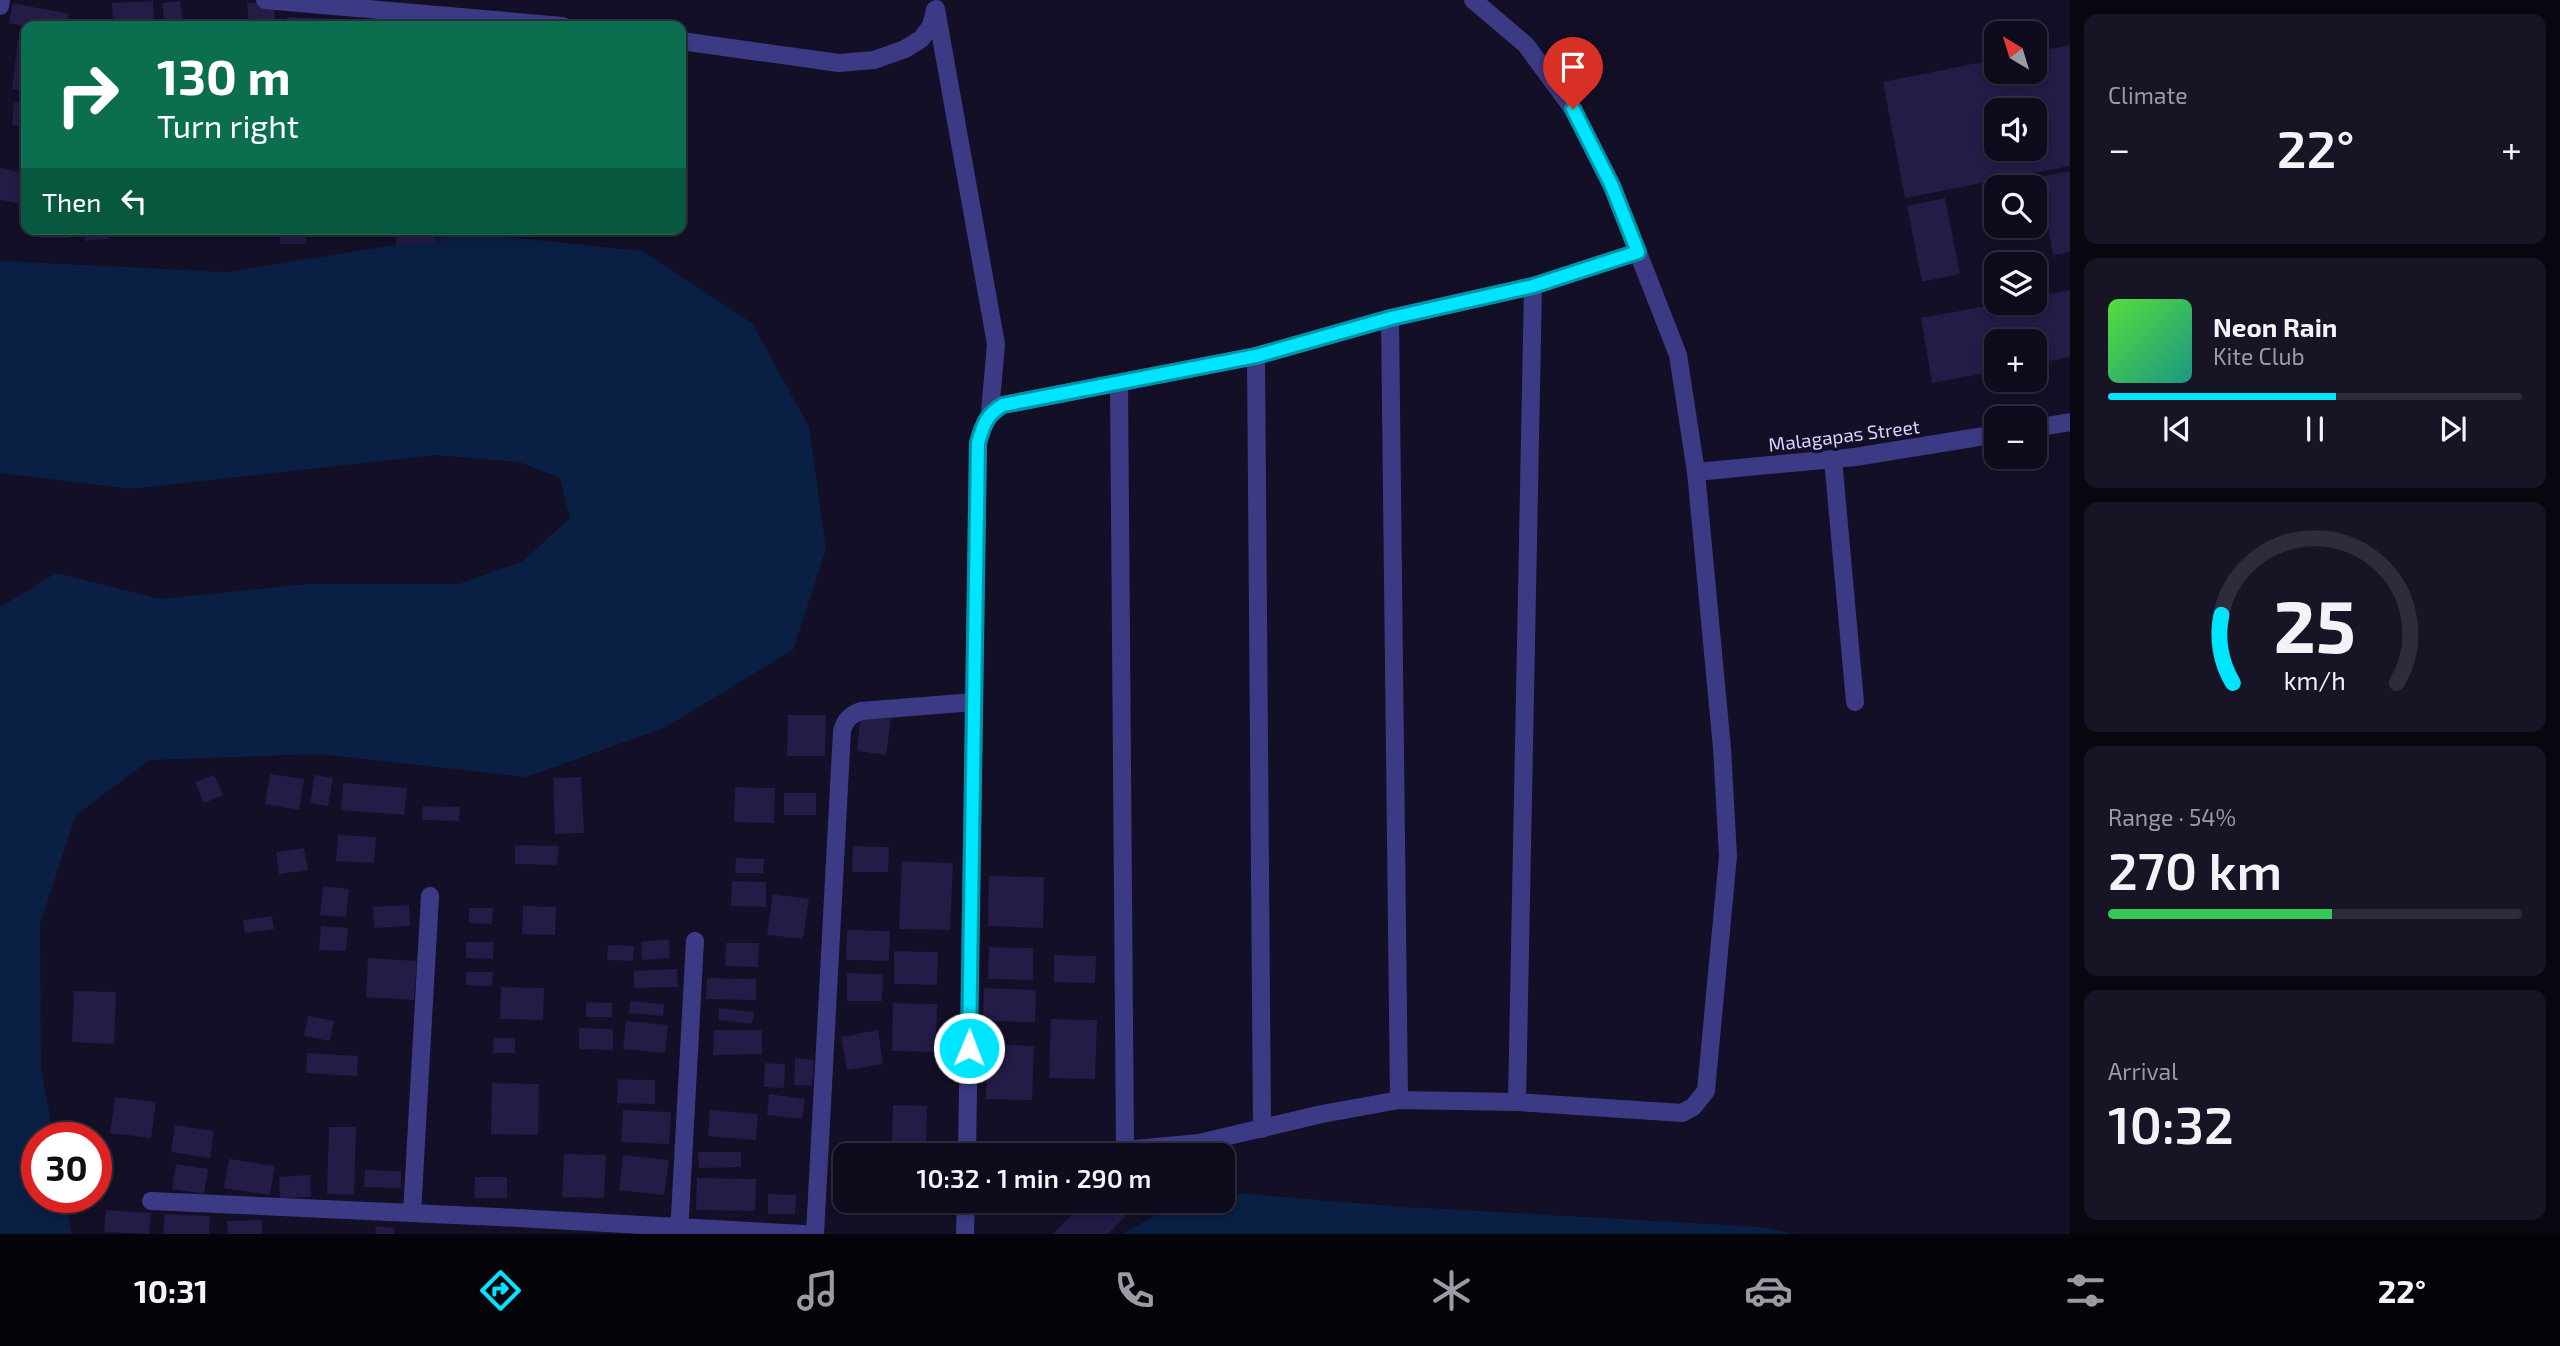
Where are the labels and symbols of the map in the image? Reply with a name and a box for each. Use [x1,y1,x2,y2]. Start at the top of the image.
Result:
north arrow [1984,21,2048,84]
pin [1543,37,1603,109]
street label: Malagapas Street [1767,414,1921,456]
position arrow [932,1011,1006,1085]
speed limit sign: 30 [21,1122,112,1213]

